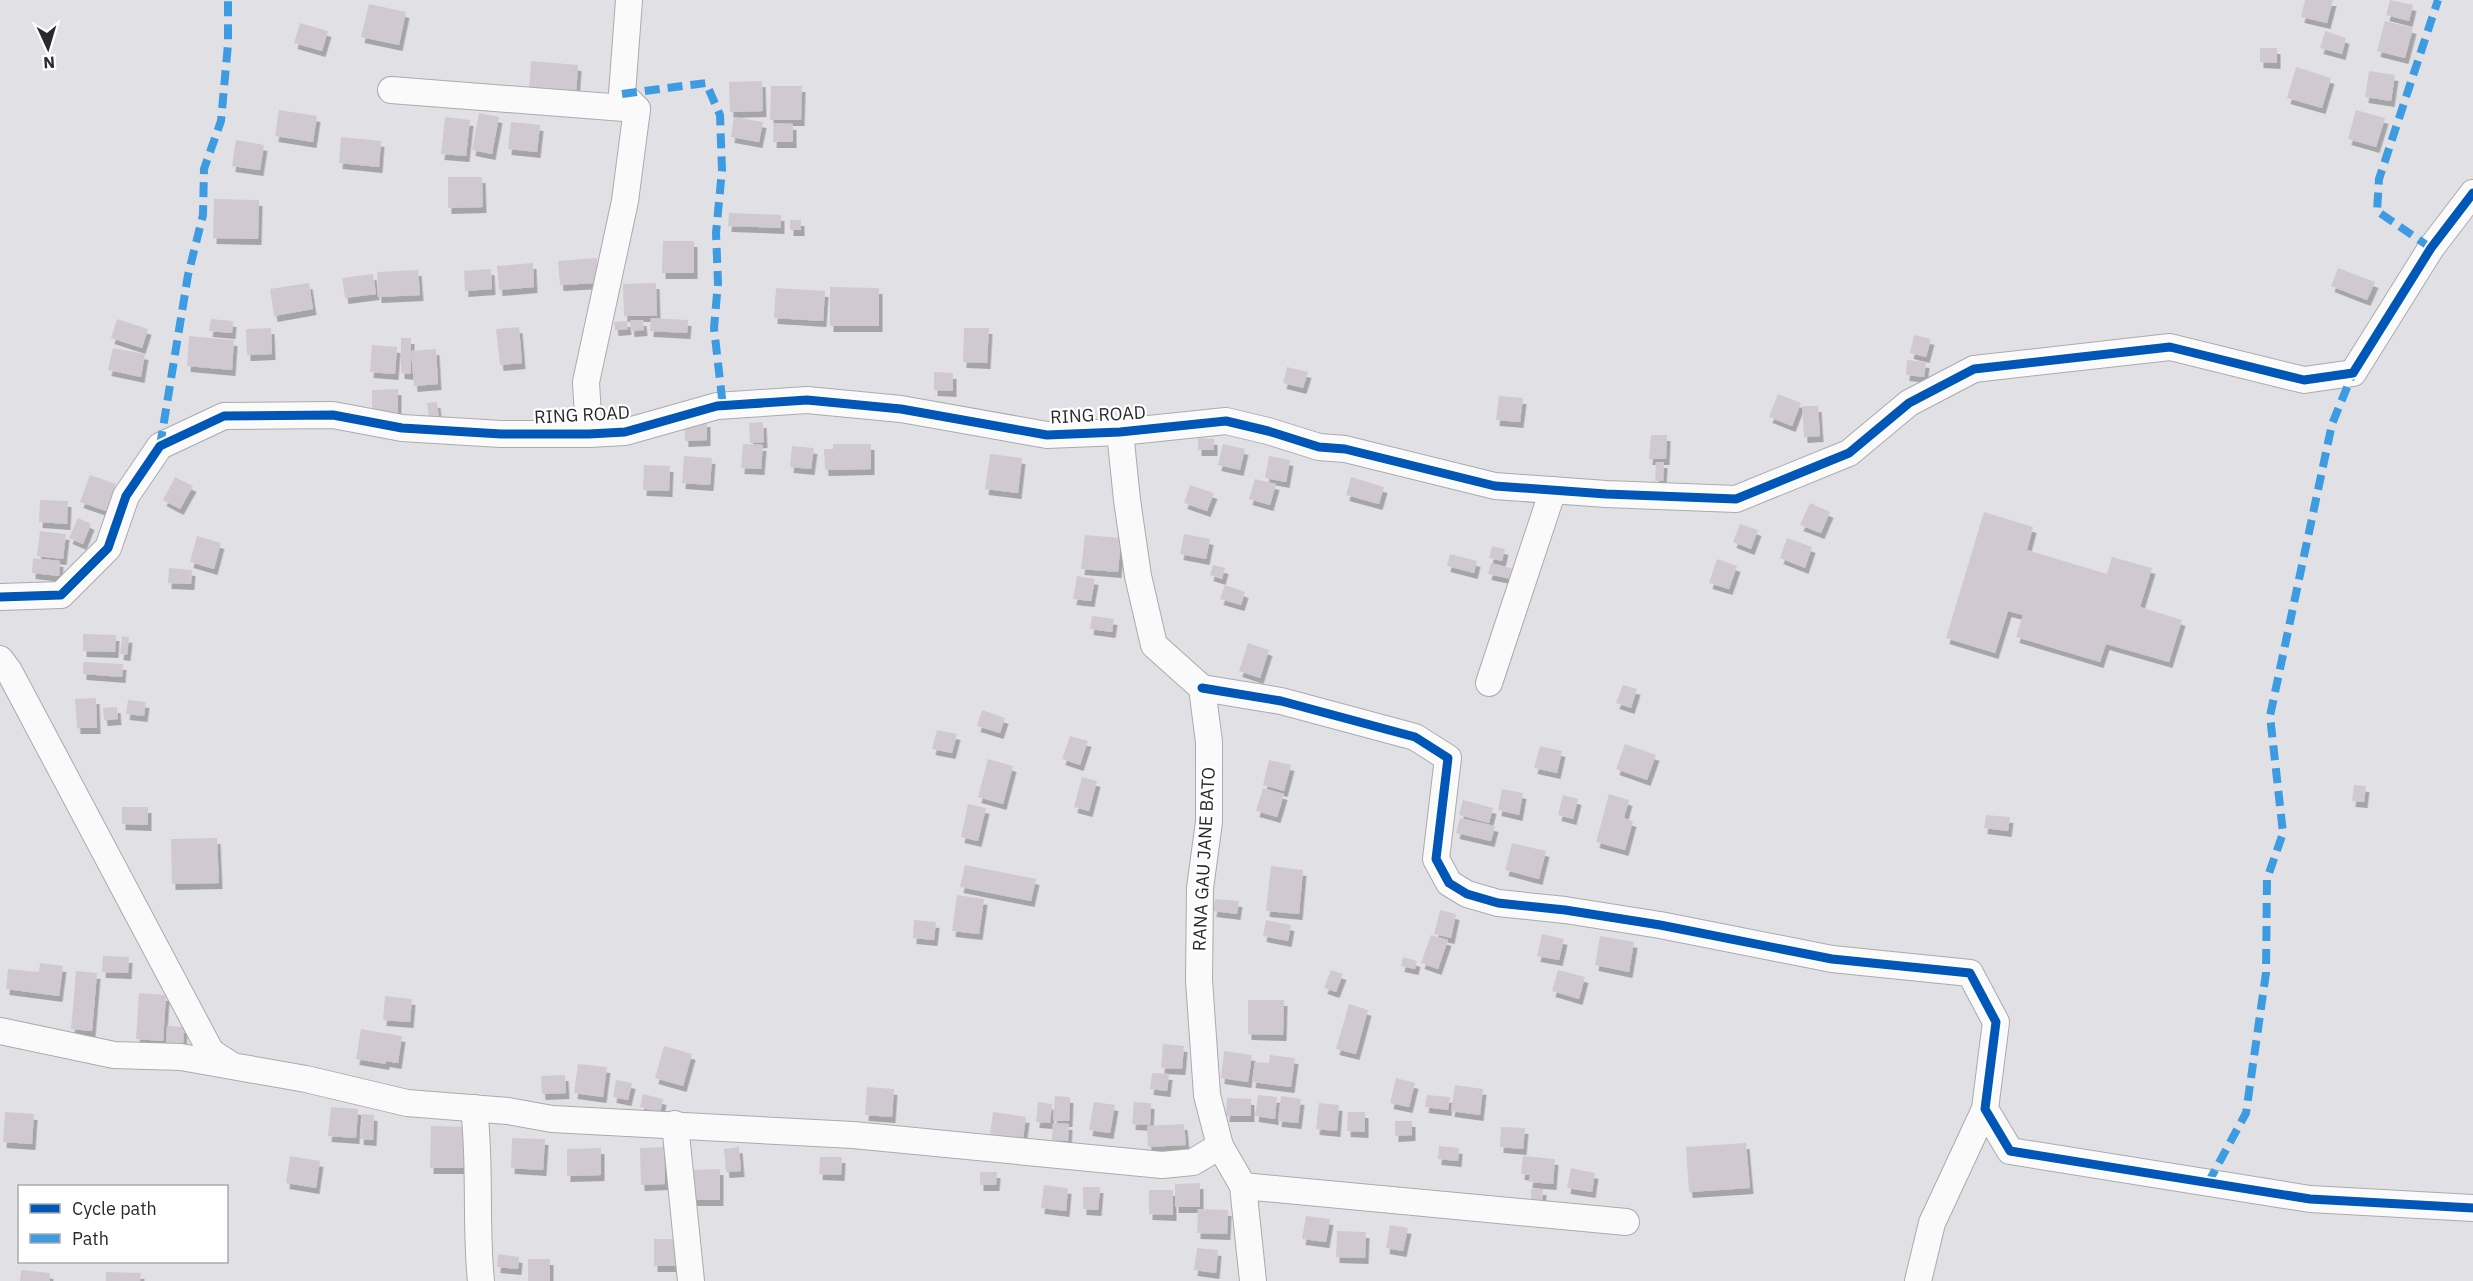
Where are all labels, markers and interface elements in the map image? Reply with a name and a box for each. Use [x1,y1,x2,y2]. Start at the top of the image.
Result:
north arrow [18,18,78,78]
text: N [43,53,56,73]
street label: RING ROAD [534,401,630,428]
street label: RING ROAD [1050,401,1146,428]
street label: RANA GAU JANE BATO [1187,766,1220,952]
legend [18,1185,228,1263]
text: Cycle path [72,1197,157,1220]
text: Path [72,1227,109,1250]

